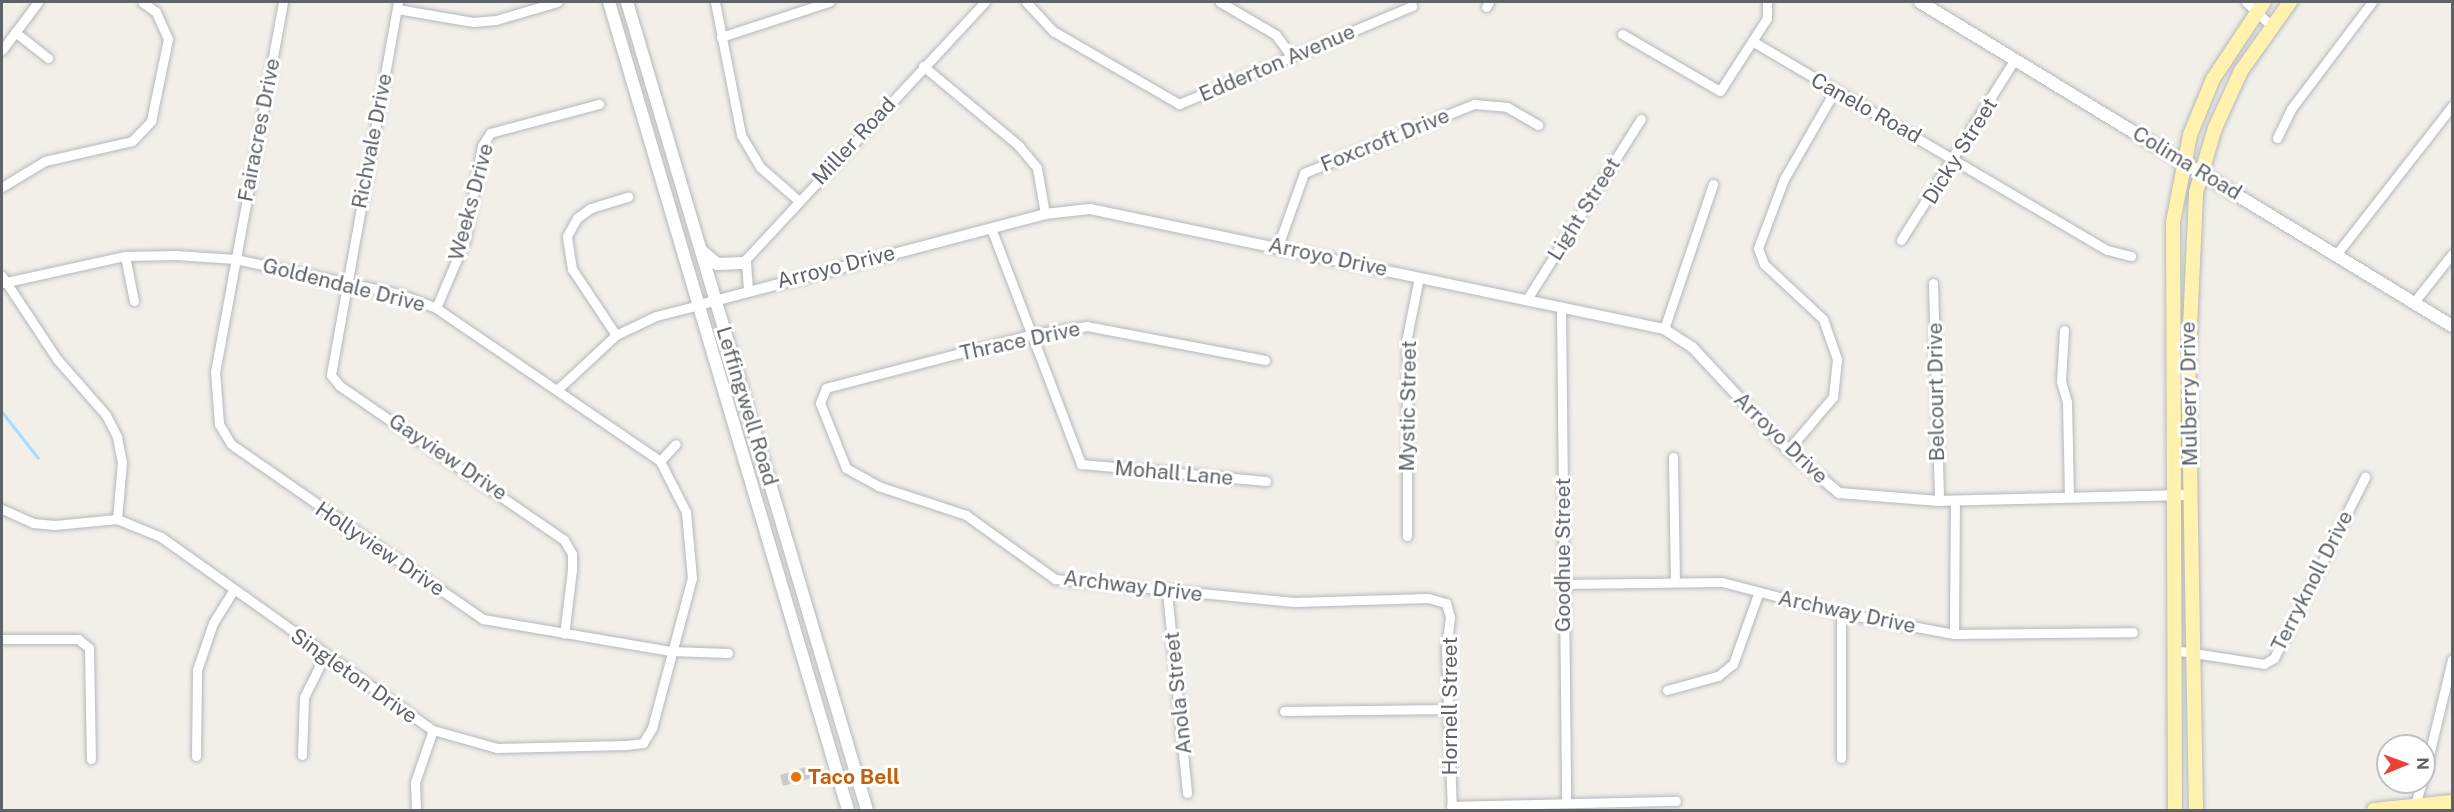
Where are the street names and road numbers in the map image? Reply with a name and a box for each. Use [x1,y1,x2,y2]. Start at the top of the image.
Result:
street label: Edderton Avenue [1195,19,1359,107]
street label: Fairacres Drive [233,56,285,204]
street label: Canelo Road [1806,67,1926,149]
street label: Richvale Drive [347,71,397,211]
street label: Miller Road [807,92,901,190]
street label: Dicky Street [1917,93,2003,209]
street label: Foxcroft Drive [1317,103,1453,177]
street label: Colima Road [2128,121,2246,205]
street label: Weeks Drive [443,141,499,263]
street label: Light Street [1542,153,1626,265]
street label: Arroyo Drive [1266,232,1390,282]
street label: Arroyo Drive [774,240,898,294]
street label: Goldendale Drive [260,253,428,317]
street label: Thrace Drive [957,316,1083,366]
street label: Mulberry Drive [2175,321,2203,467]
street label: Belcourt Drive [1922,322,1950,462]
street label: Leffingwell Road [711,323,783,489]
street label: Mystic Street [1394,340,1422,472]
street label: Arroyo Drive [1729,387,1833,489]
street label: Gayview Drive [384,408,512,506]
street label: Mohall Lane [1114,455,1234,491]
street label: Goodhue Street [1550,478,1576,632]
street label: Hollyview Drive [311,496,449,602]
street label: Terryknoll Drive [2266,506,2358,656]
street label: Archway Drive [1062,565,1204,607]
street label: Archway Drive [1776,585,1918,639]
street label: Singleton Drive [286,623,422,729]
street label: Anola Street [1159,630,1197,756]
street label: Hornell Street [1437,637,1463,775]

